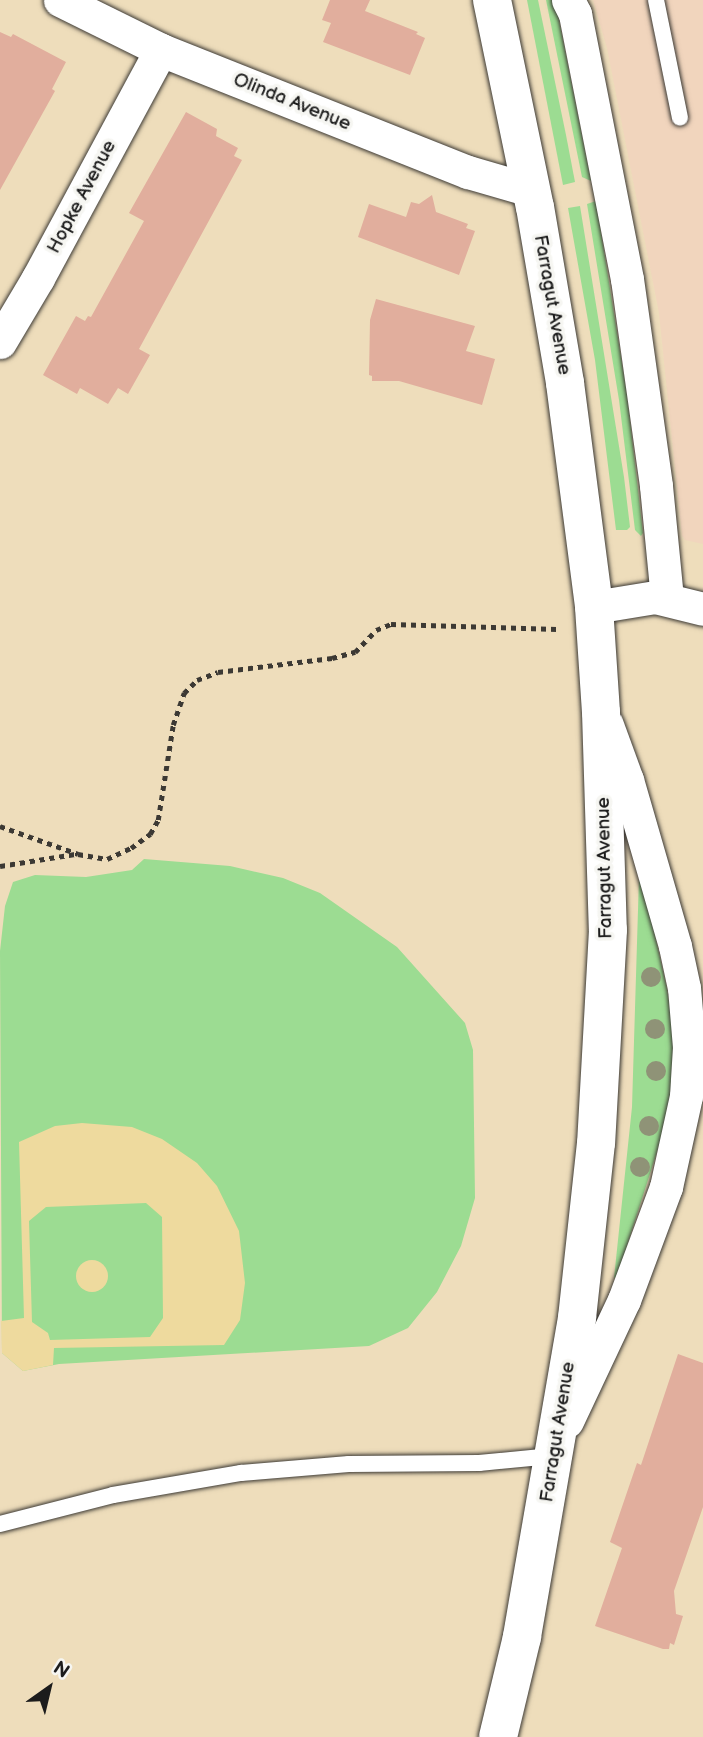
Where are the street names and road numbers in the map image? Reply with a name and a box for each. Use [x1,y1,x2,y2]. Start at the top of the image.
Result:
street label: Olinda Avenue [230,68,354,136]
street label: Hopke Avenue [43,137,121,257]
street label: Farragut Avenue [528,233,576,377]
street label: Farragut Avenue [592,797,618,939]
street label: Farragut Avenue [536,1360,580,1504]

